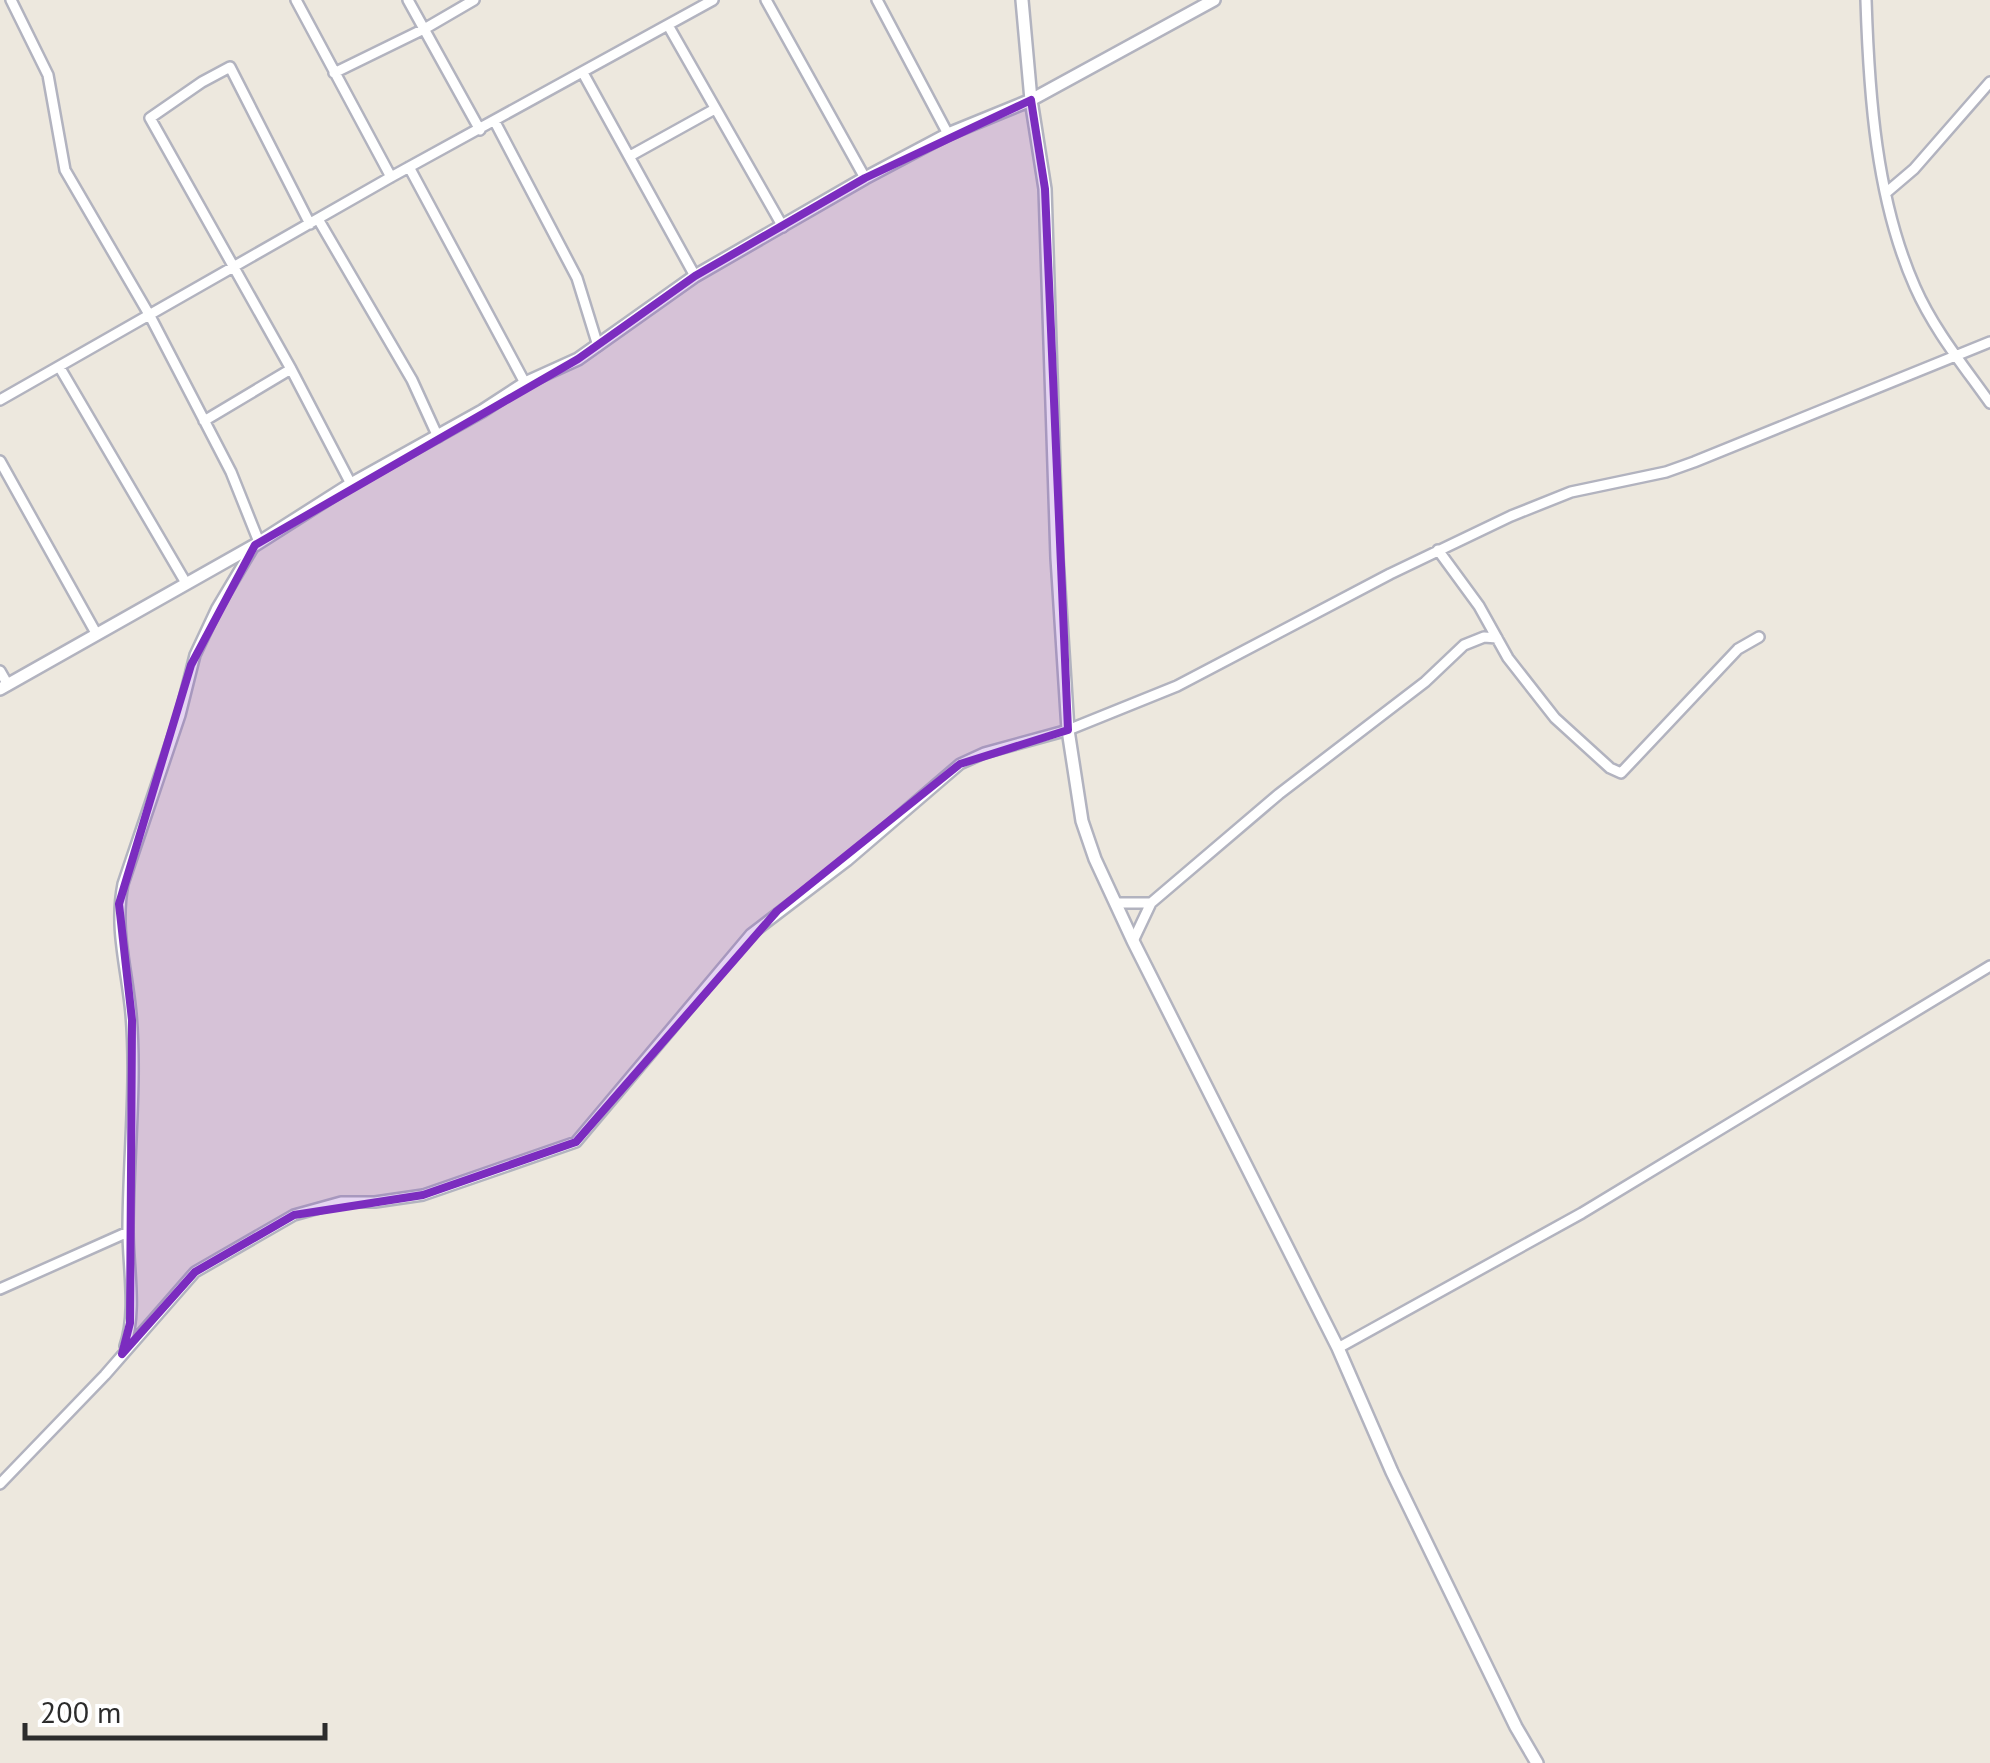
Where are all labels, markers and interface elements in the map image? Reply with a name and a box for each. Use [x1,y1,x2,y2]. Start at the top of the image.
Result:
scale bar [25,1678,325,1740]
text: 200 m [40,1692,121,1731]

